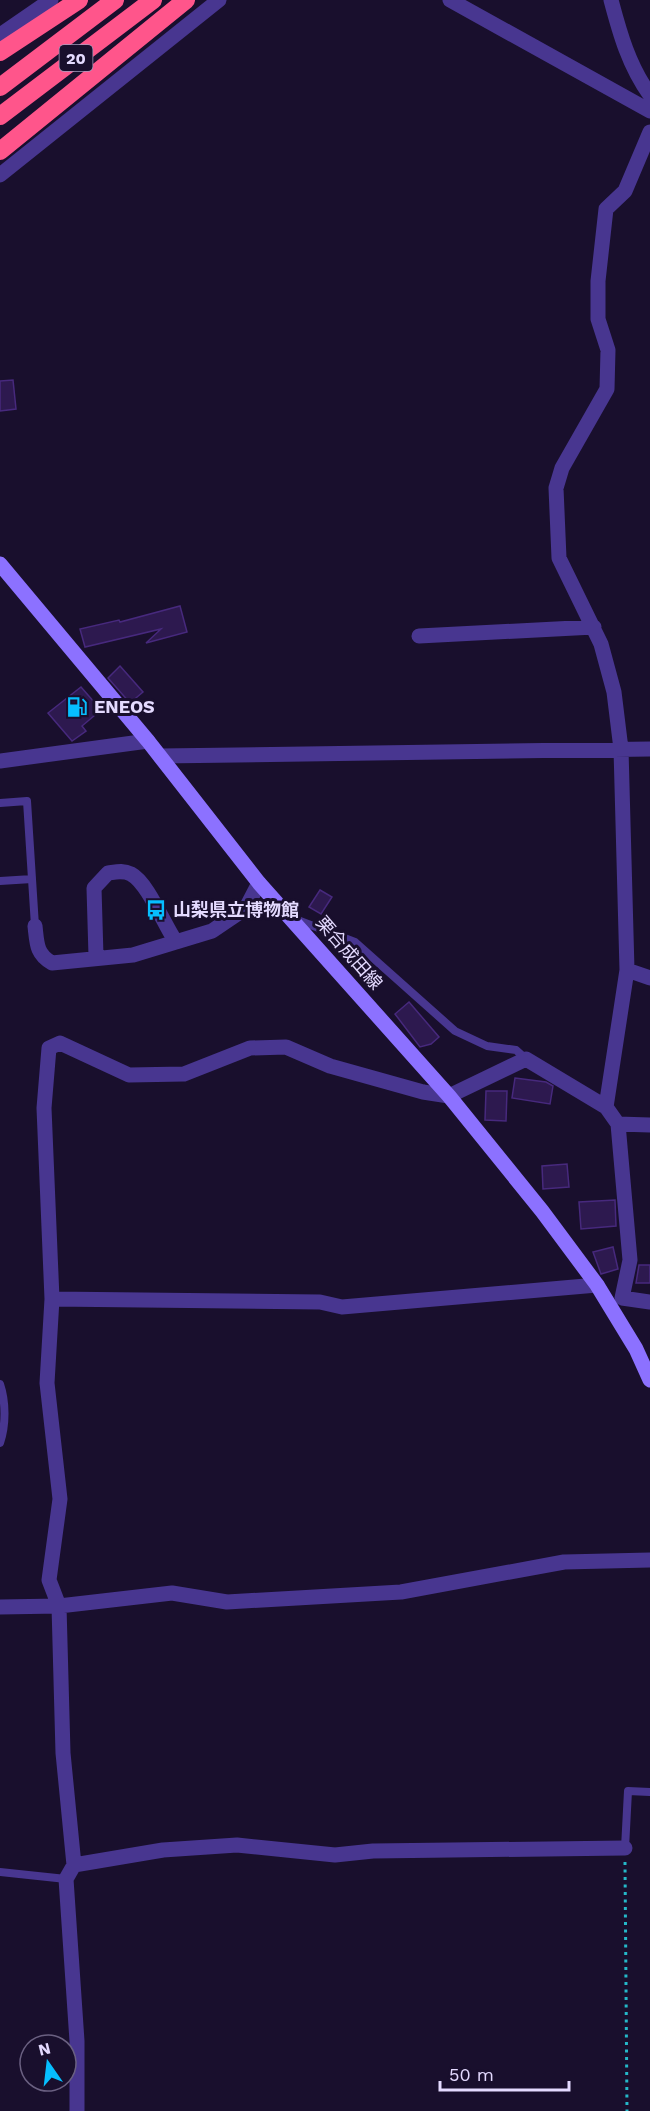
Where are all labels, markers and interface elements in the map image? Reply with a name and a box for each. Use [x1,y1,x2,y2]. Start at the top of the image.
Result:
road number: 20 [60,45,92,71]
fuel station icon: ENEOS [65,695,89,719]
place label: ENEOS [94,696,155,717]
bus stop icon: 山梨県立博物館 [144,898,168,922]
place label: 山梨県立博物館 [173,899,299,920]
street label: 栗合成田線 [312,912,387,994]
north arrow [18,2033,78,2093]
text: N [36,2038,53,2060]
scale bar [440,2054,569,2092]
text: 50 m [449,2064,494,2085]

